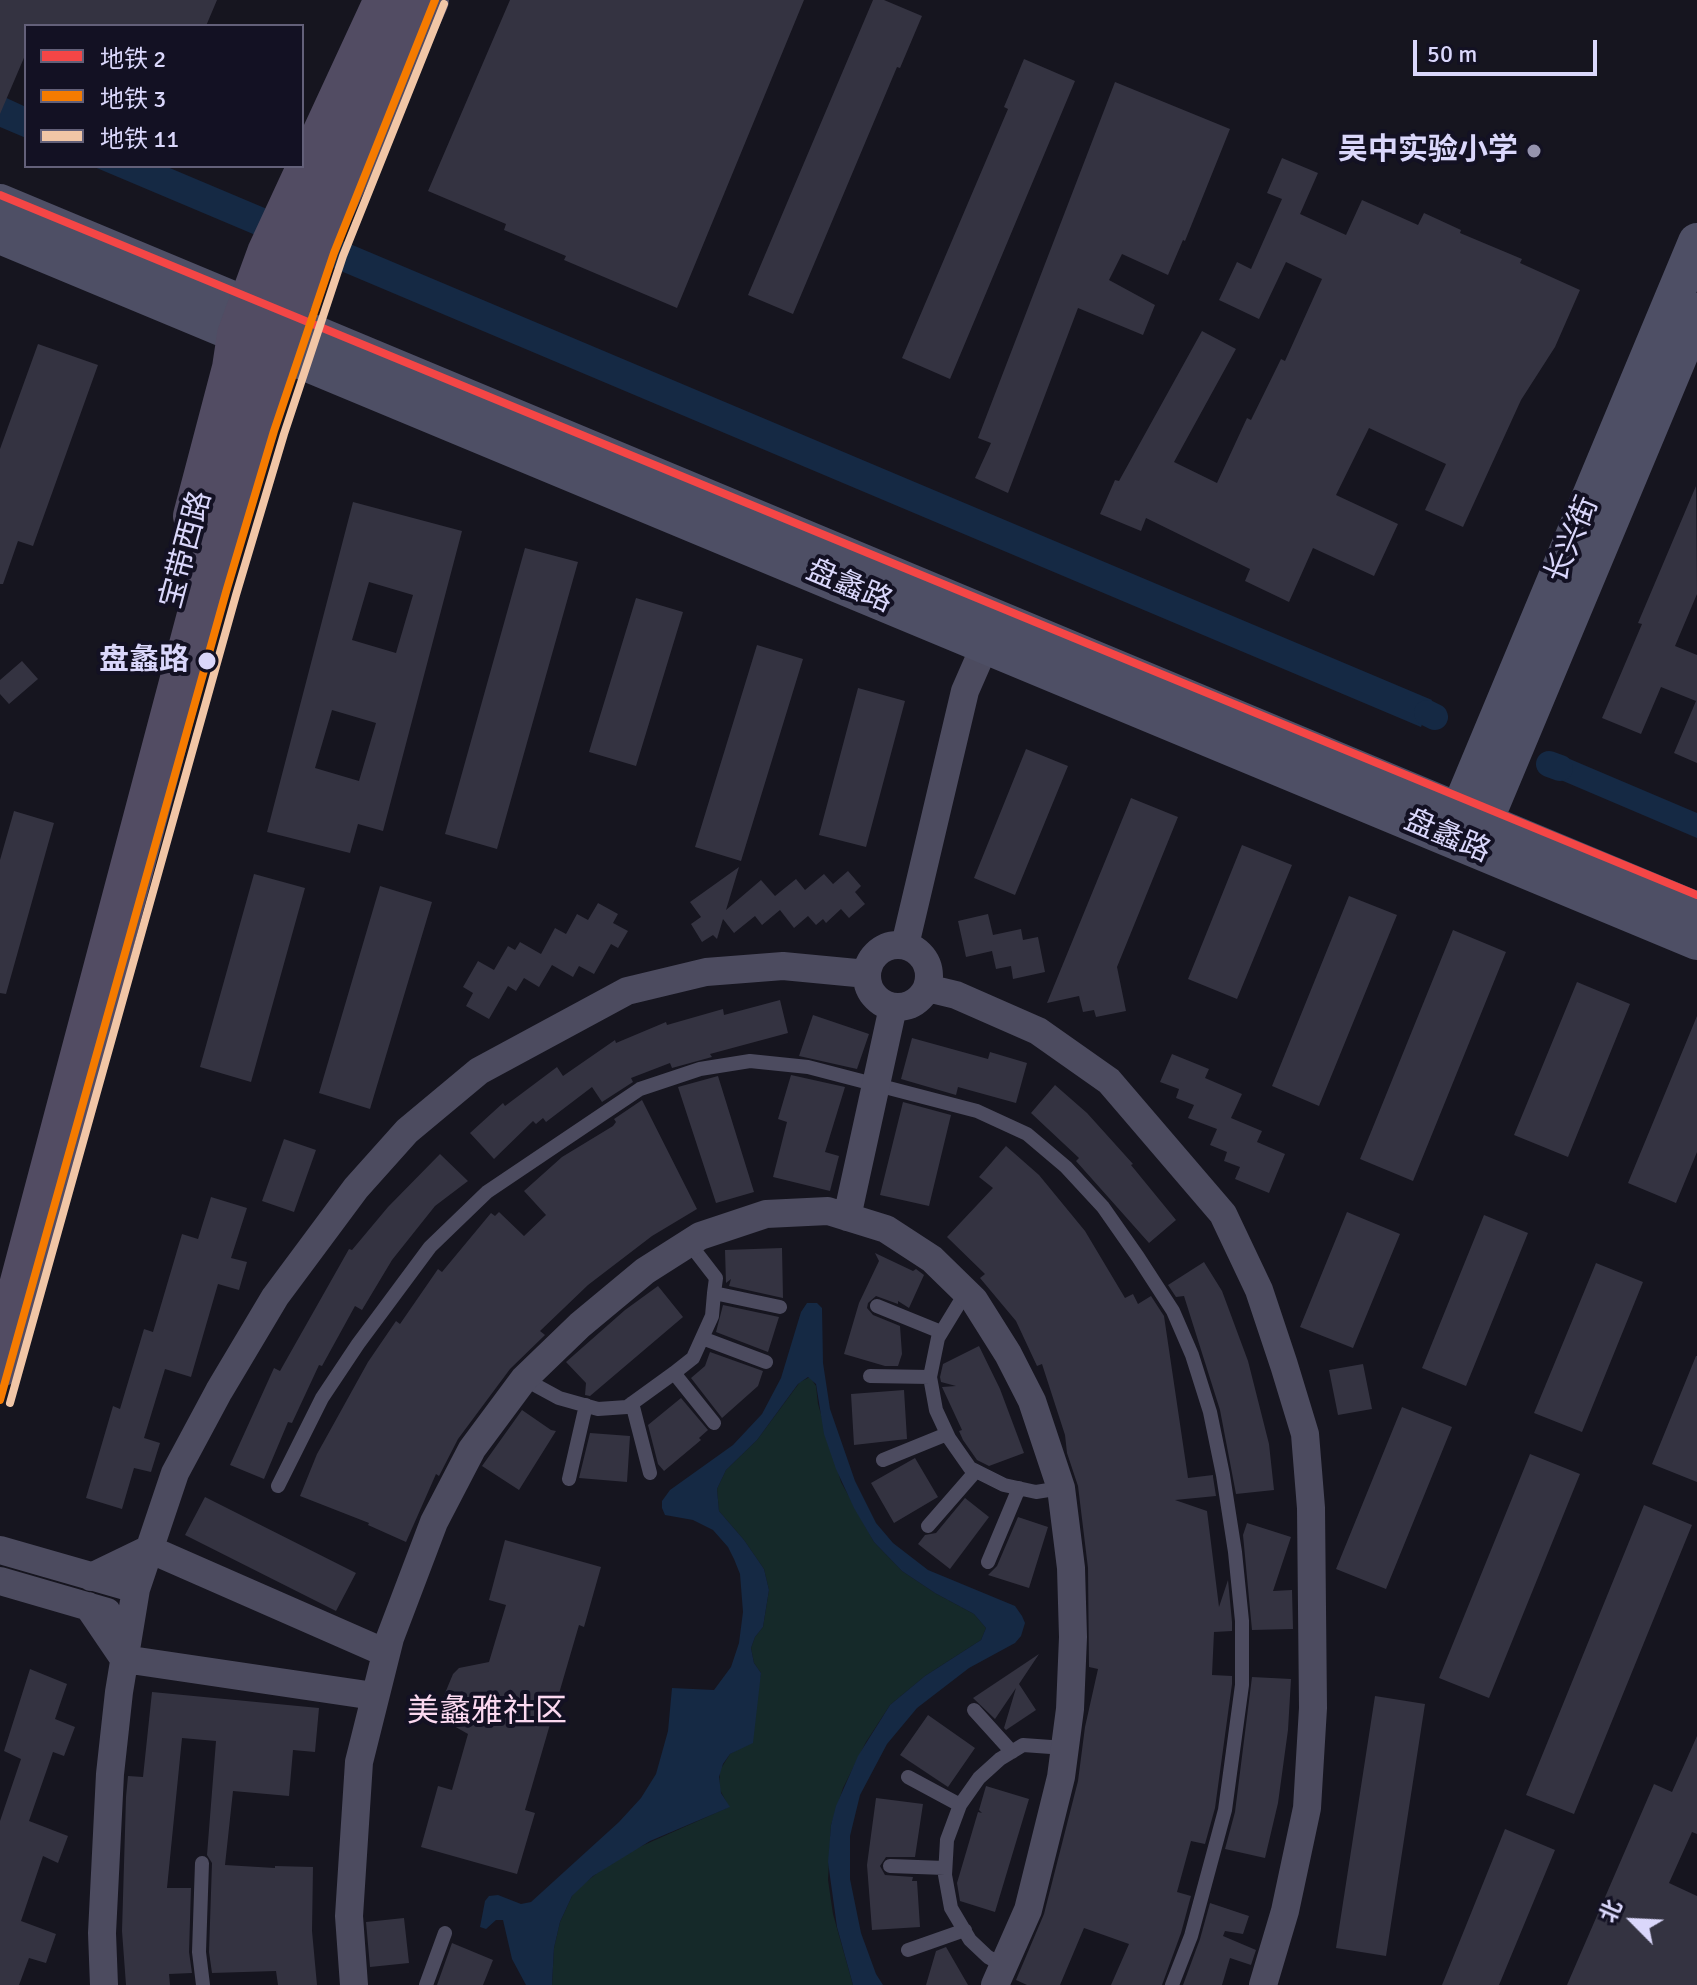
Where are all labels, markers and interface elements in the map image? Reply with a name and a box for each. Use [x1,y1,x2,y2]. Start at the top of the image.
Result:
legend [24,24,304,168]
scale bar [1417,24,1601,74]
text: 50 m [1427,39,1477,69]
text: 地铁 2 [100,44,166,74]
text: 地铁 3 [100,84,166,114]
text: 地铁 11 [100,124,179,154]
place label: 吴中实验小学 [1338,133,1518,169]
marker: 吴中实验小学 [1525,142,1543,160]
street label: 宝带西路 [154,487,220,613]
street label: 长兴街 [1539,492,1607,588]
street label: 盘蠡路 [801,553,897,621]
place label: 盘蠡路 [99,643,189,679]
marker: 盘蠡路 [196,650,218,672]
street label: 盘蠡路 [1399,803,1495,871]
district label: 美蠡雅社区 [407,1694,567,1732]
north arrow [1593,1881,1673,1961]
text: 北 [1594,1895,1627,1927]

